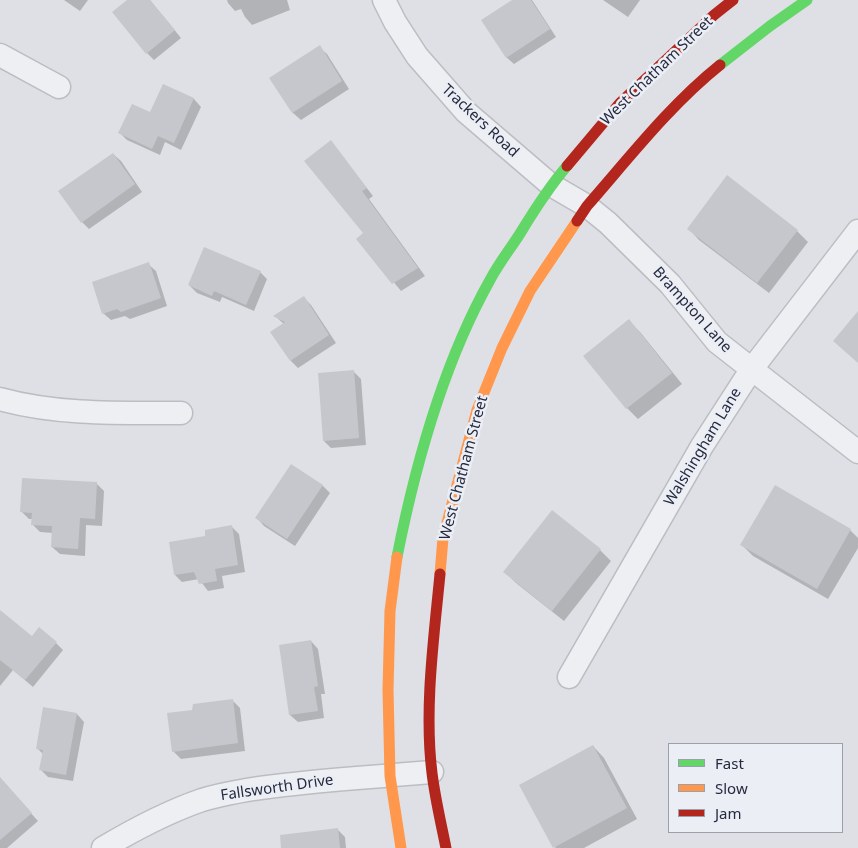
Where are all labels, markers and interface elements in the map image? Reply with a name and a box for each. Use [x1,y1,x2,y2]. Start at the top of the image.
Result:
street label: West Chatham Street [597,13,717,129]
street label: Trackers Road [438,81,522,161]
street label: Brampton Lane [649,263,735,357]
street label: Walshingham Lane [661,385,745,509]
street label: West Chatham Street [436,394,492,542]
legend [668,743,843,833]
text: Fast [715,753,744,773]
street label: Fallsworth Drive [219,771,335,805]
text: Slow [715,778,748,798]
text: Jam [715,803,742,823]

